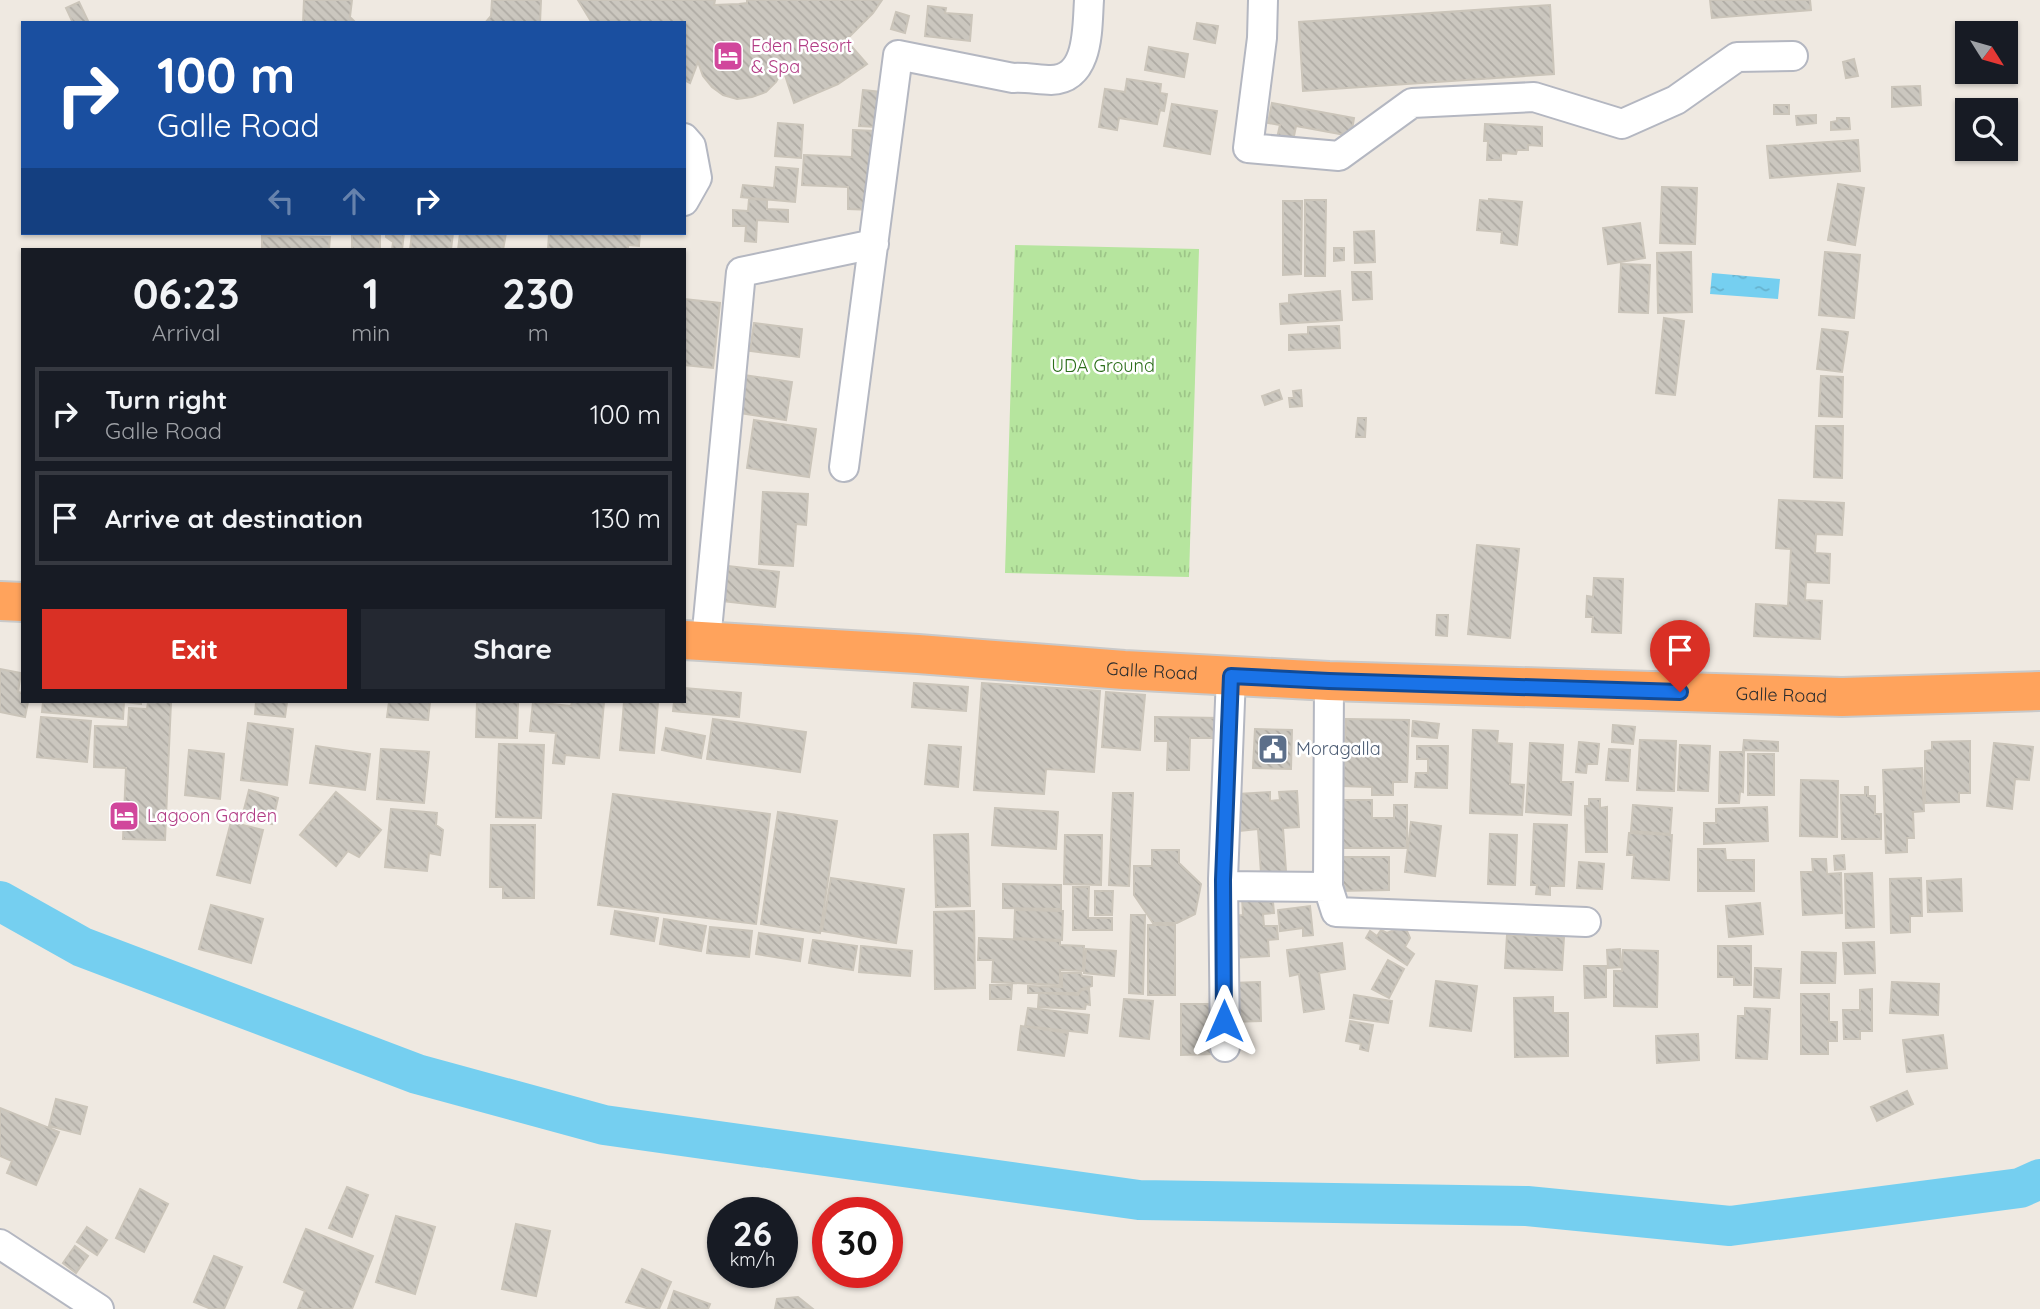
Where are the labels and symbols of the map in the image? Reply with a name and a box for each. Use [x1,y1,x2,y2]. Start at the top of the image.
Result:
north arrow [1955,21,2018,84]
place label: Eden Resort & Spa [751,34,852,78]
hotel icon: Eden Resort & Spa [711,39,745,73]
park label: UDA Ground [1051,354,1155,377]
pin [1650,620,1710,692]
street label: Galle Road [1105,657,1198,685]
street label: Galle Road [1735,682,1828,708]
public building icon: Moragalla [1256,732,1290,766]
place label: Moragalla [1296,737,1381,760]
hotel icon: Lagoon Garden [107,799,141,833]
place label: Lagoon Garden [147,804,277,827]
position arrow [1187,984,1261,1058]
speed limit sign: 30 [812,1197,903,1288]

